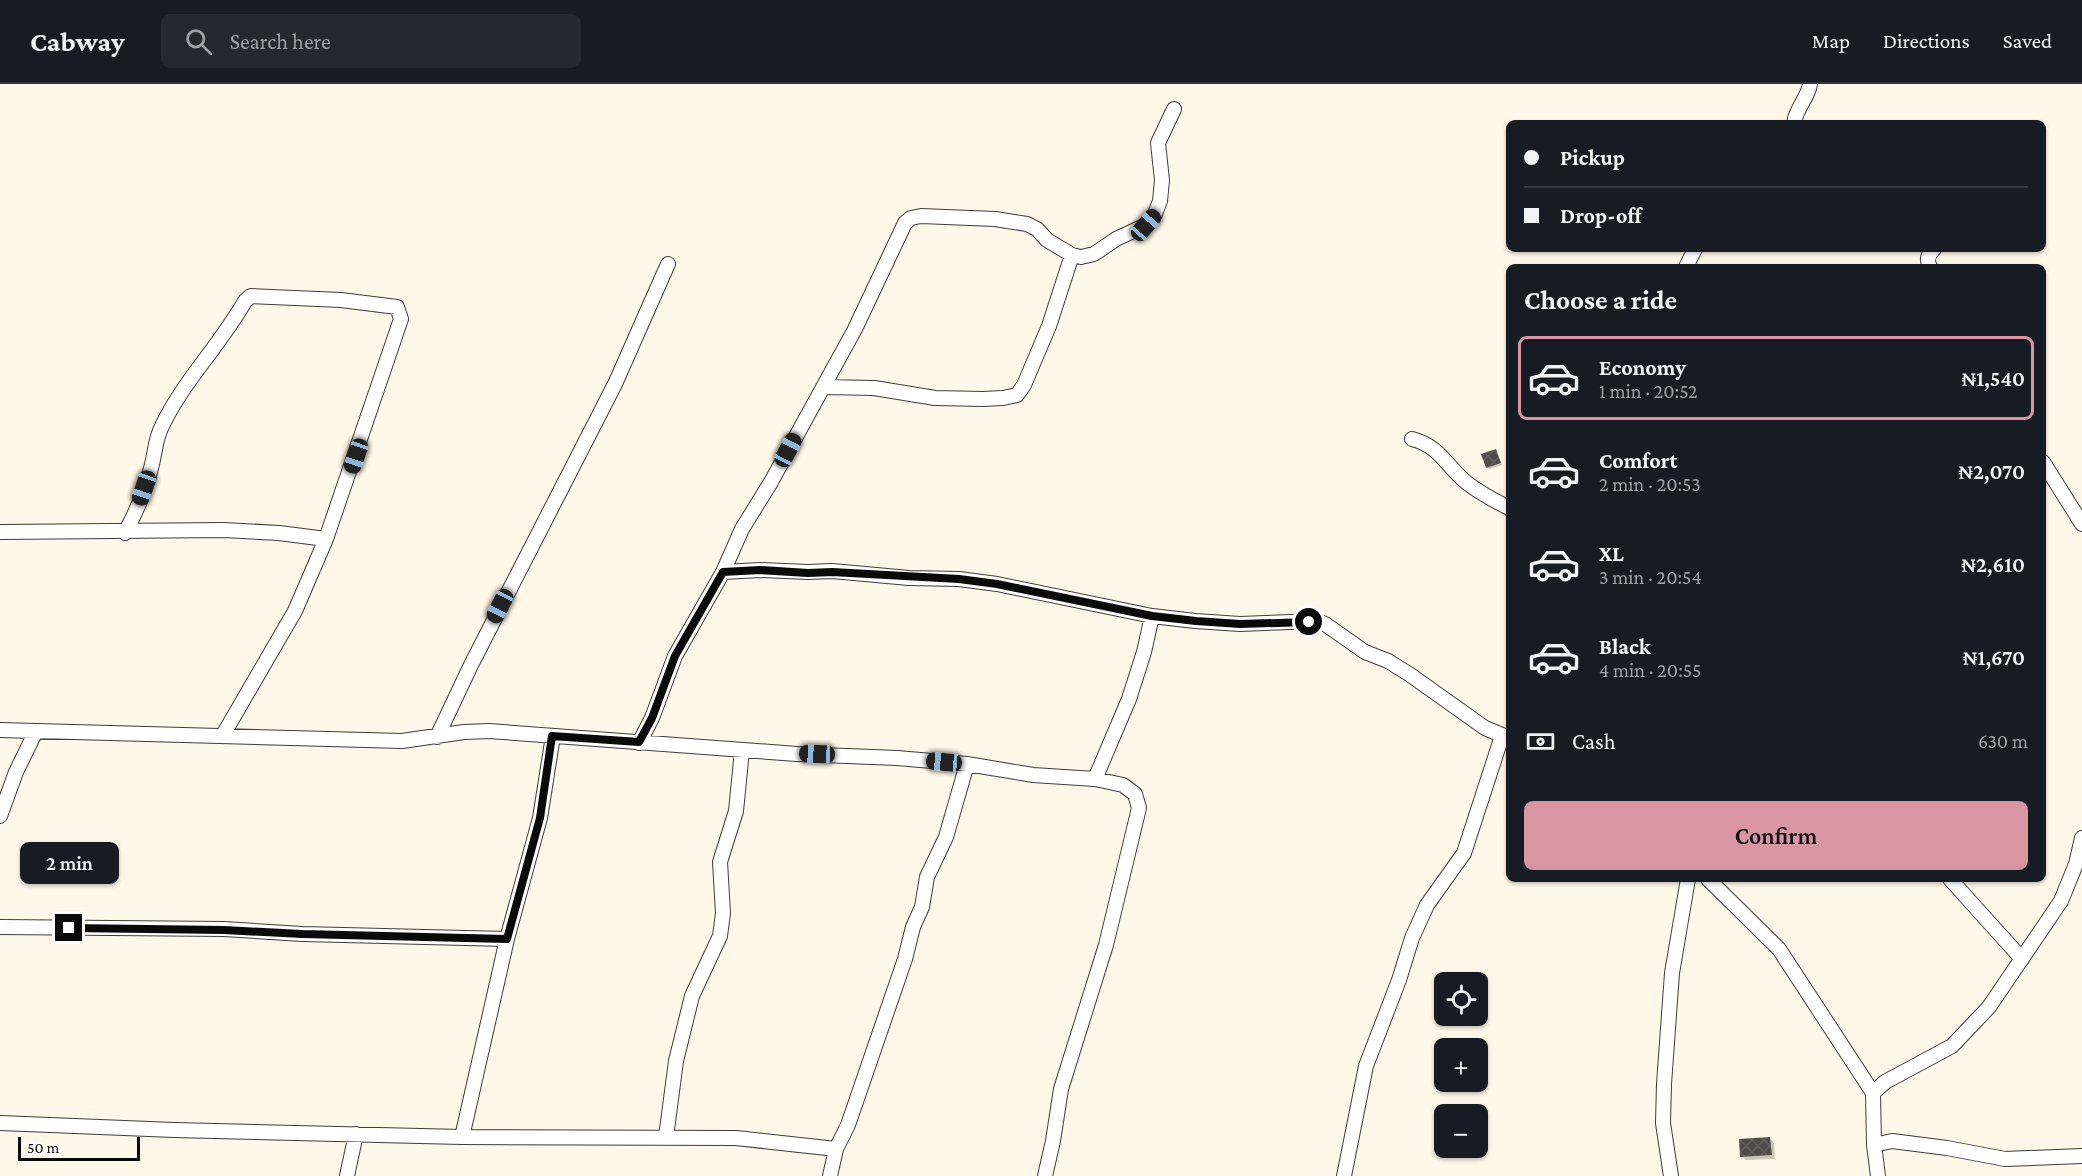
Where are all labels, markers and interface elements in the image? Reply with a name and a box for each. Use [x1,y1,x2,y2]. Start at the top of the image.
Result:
search box [161,14,581,68]
icon: search [182,25,215,58]
text: Cabway [30,26,125,57]
text: Search here [230,29,331,54]
text: Map [1812,29,1850,53]
text: Directions [1883,29,1970,53]
text: Saved [2003,29,2052,53]
text: Pickup [1560,145,1625,170]
text: Drop-off [1560,203,1642,228]
car [1127,206,1165,244]
text: Choose a ride [1524,285,1677,315]
icon: car [1527,351,1581,405]
text: Economy [1599,355,1686,380]
text: ₦1,540 [1961,366,2025,391]
text: 1 min · 20:52 [1599,380,1698,402]
car [772,430,804,470]
car [342,436,370,476]
icon: car [1527,444,1581,498]
text: Comfort [1599,448,1677,473]
text: ₦2,070 [1958,459,2025,484]
car [130,468,158,508]
text: 2 min · 20:53 [1599,473,1701,495]
icon: car [1527,537,1581,591]
text: XL [1599,541,1624,566]
text: ₦2,610 [1961,552,2025,577]
text: 3 min · 20:54 [1599,566,1702,588]
car [484,586,516,626]
route start [1295,608,1322,635]
icon: car [1527,630,1581,684]
text: Black [1599,634,1651,659]
text: ₦1,670 [1963,645,2025,670]
text: 4 min · 20:55 [1599,659,1701,681]
icon: cash [1524,725,1557,758]
text: Cash [1572,729,1616,754]
text: 630 m [1978,730,2028,752]
car [799,744,835,764]
car [925,751,963,773]
button: Confirm [1524,801,2028,870]
callout: 2 min [20,841,118,883]
text: 2 min [46,852,93,874]
route end [55,914,82,941]
map controls [1434,972,1488,1158]
button: locate [1434,972,1488,1026]
button: + [1434,1038,1488,1092]
button: − [1434,1104,1488,1158]
scale bar [18,1134,140,1162]
text: 50 m [27,1139,59,1156]

